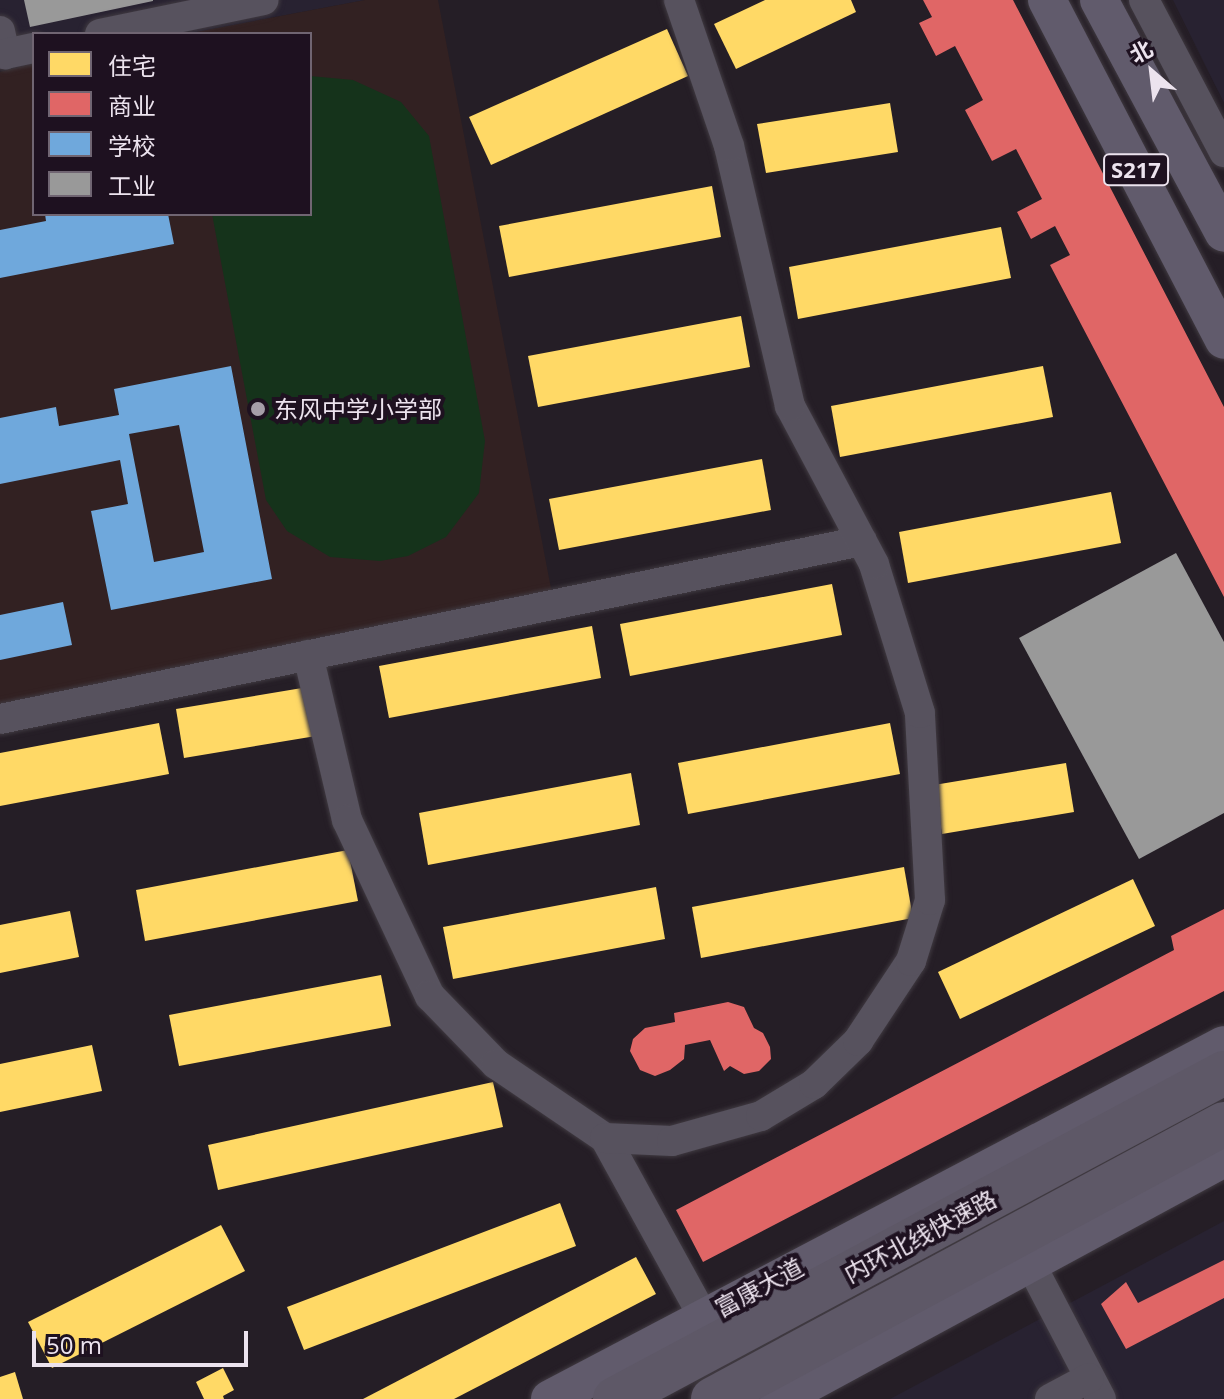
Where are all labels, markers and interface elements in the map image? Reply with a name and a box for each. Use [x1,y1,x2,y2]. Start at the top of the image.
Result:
legend [32,32,312,216]
north arrow [1112,32,1192,112]
text: 北 [1124,32,1157,69]
text: 住宅 [108,49,156,82]
text: 商业 [108,89,156,122]
text: 学校 [108,129,156,162]
road number: S217 [1102,152,1170,188]
text: 工业 [108,169,156,202]
place label: 东风中学小学部 [274,395,442,423]
marker: 东风中学小学部 [249,400,267,418]
street label: 内环北线快速路 [839,1184,1001,1288]
street label: 富康大道 [710,1252,808,1322]
scale bar [36,1315,252,1365]
text: 50 m [46,1328,102,1361]

